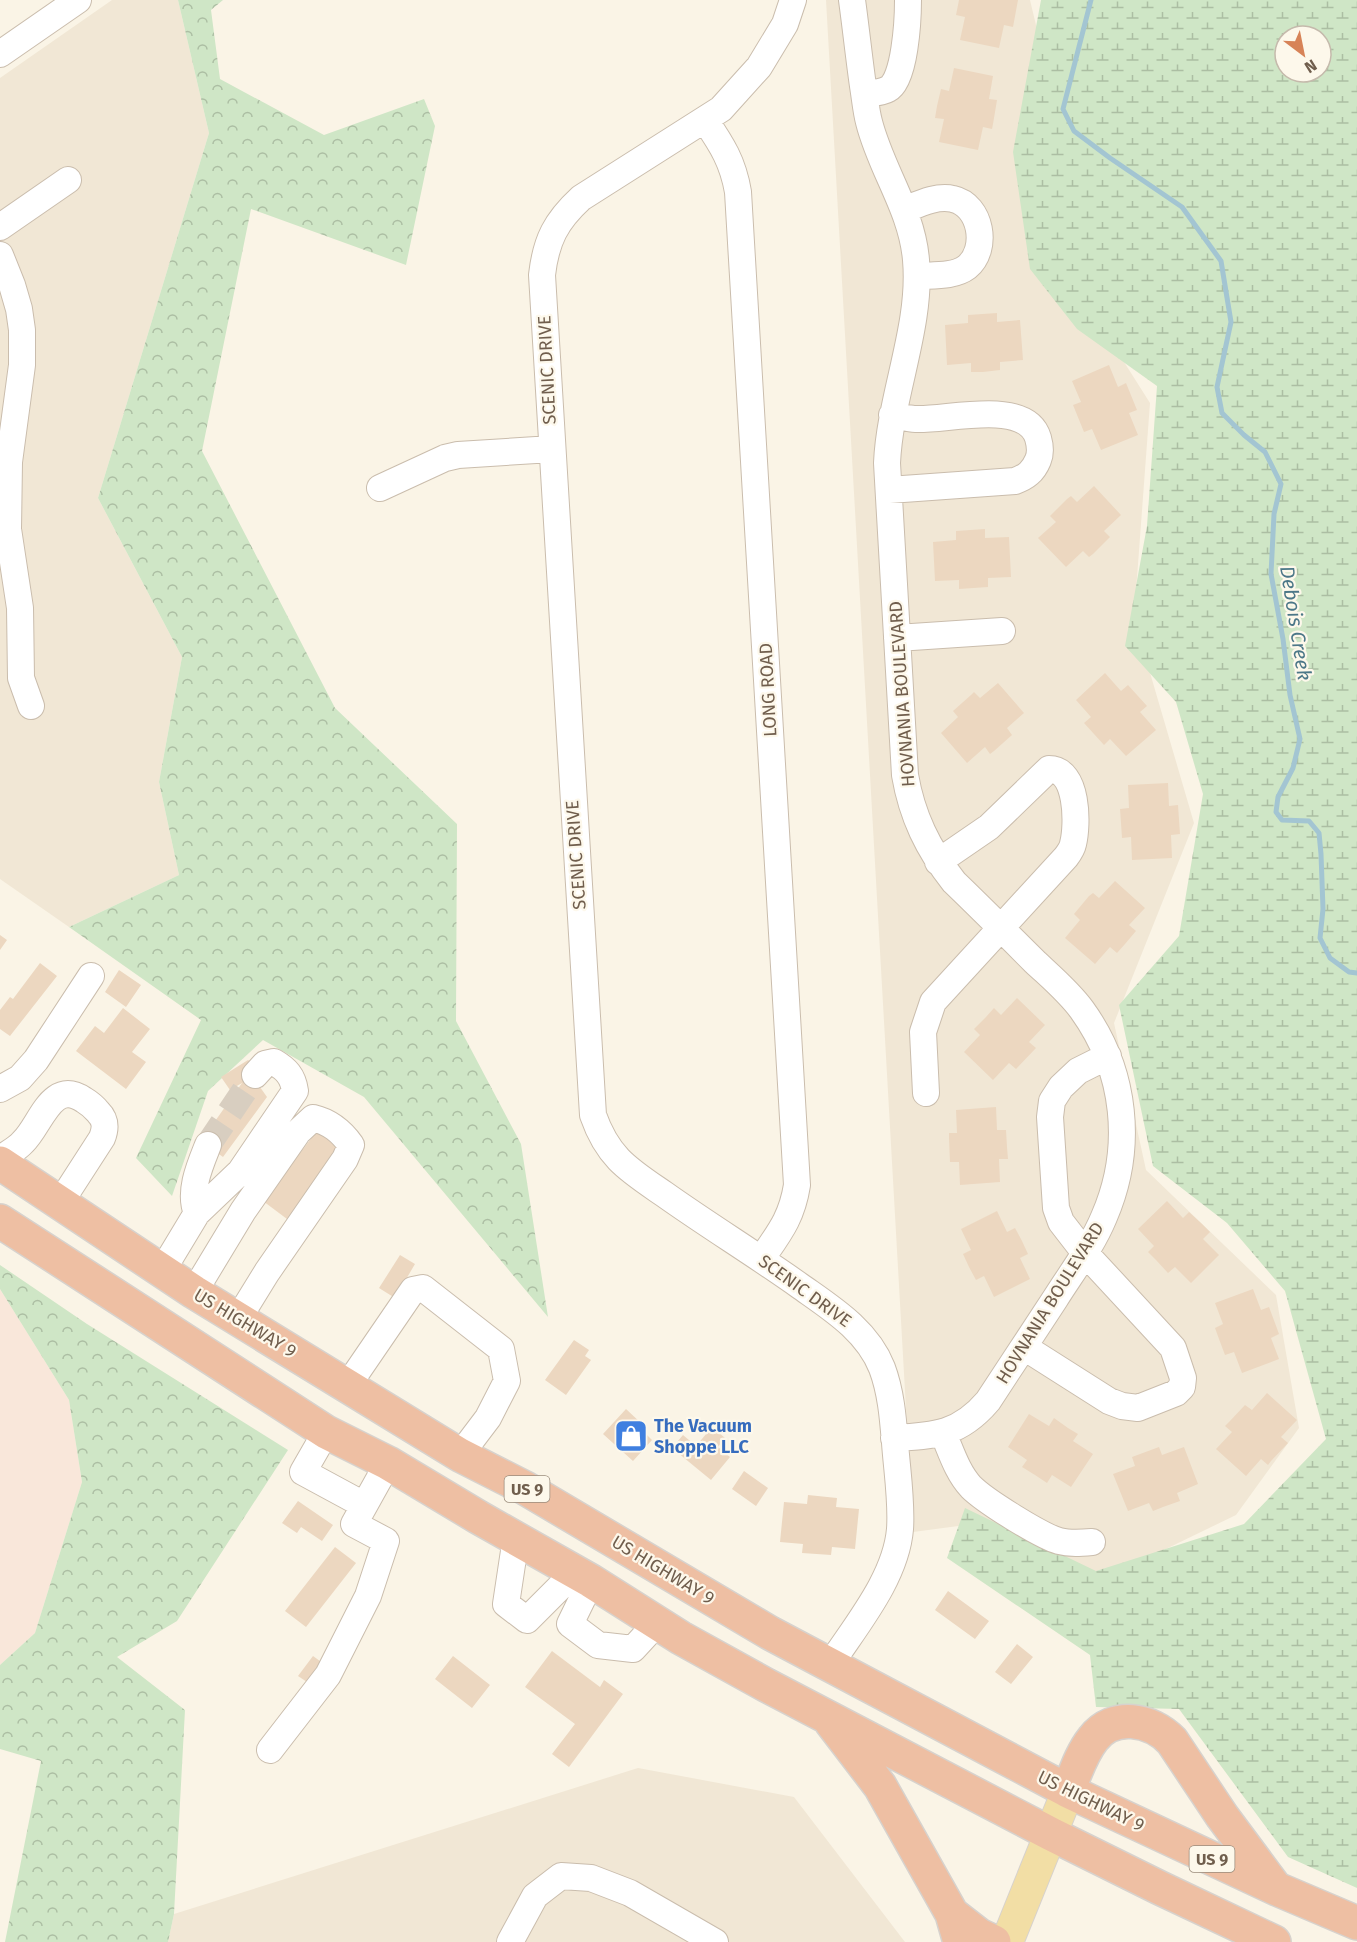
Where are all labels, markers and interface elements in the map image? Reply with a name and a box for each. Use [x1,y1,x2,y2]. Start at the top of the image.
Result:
north arrow [1273,24,1333,84]
text: N [1301,55,1320,77]
street label: SCENIC DRIVE [533,315,561,425]
water label: Debois Creek [1275,564,1317,682]
street label: HOVNANIA BOULEVARD [885,600,919,788]
street label: LONG ROAD [755,643,781,737]
street label: SCENIC DRIVE [561,800,591,910]
street label: HOVNANIA BOULEVARD [991,1218,1109,1388]
street label: SCENIC DRIVE [754,1250,856,1332]
street label: US HIGHWAY 9 [190,1284,300,1362]
place label: The Vacuum Shoppe LLC [654,1415,752,1458]
shop icon: The Vacuum Shoppe LLC [613,1418,649,1454]
road number: US 9 [504,1476,550,1502]
street label: US HIGHWAY 9 [608,1531,718,1609]
street label: US HIGHWAY 9 [1034,1766,1148,1836]
road number: US 9 [1190,1846,1234,1872]

